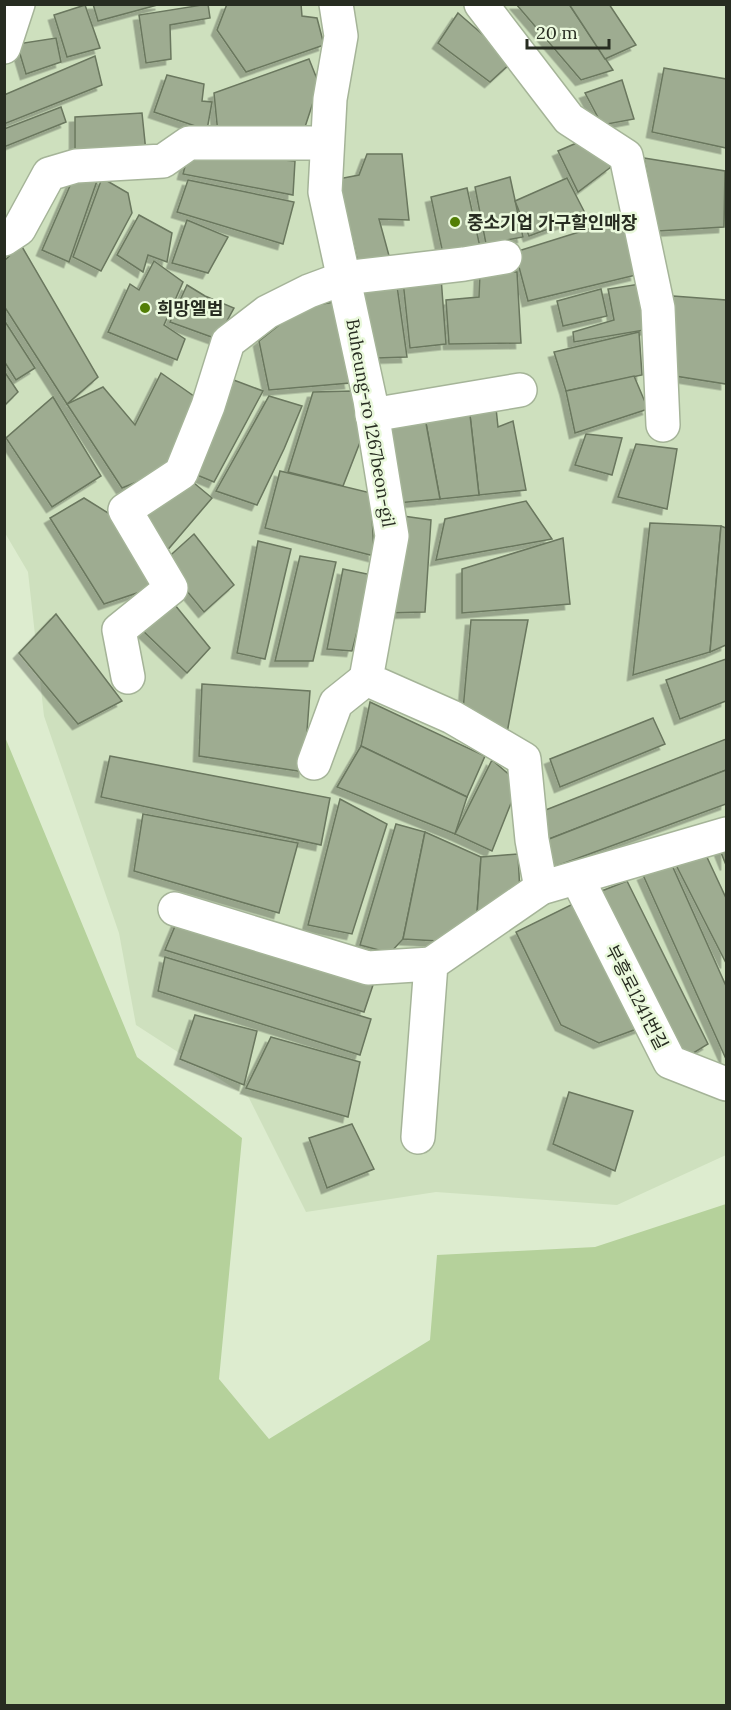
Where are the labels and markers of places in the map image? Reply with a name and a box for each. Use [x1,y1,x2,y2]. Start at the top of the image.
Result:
place label: 중소기업 가구할인매장 [467,211,638,234]
marker: 중소기업 가구할인매장 [448,215,462,229]
place label: 희망엘범 [157,297,223,320]
marker: 희망엘범 [138,301,152,315]

